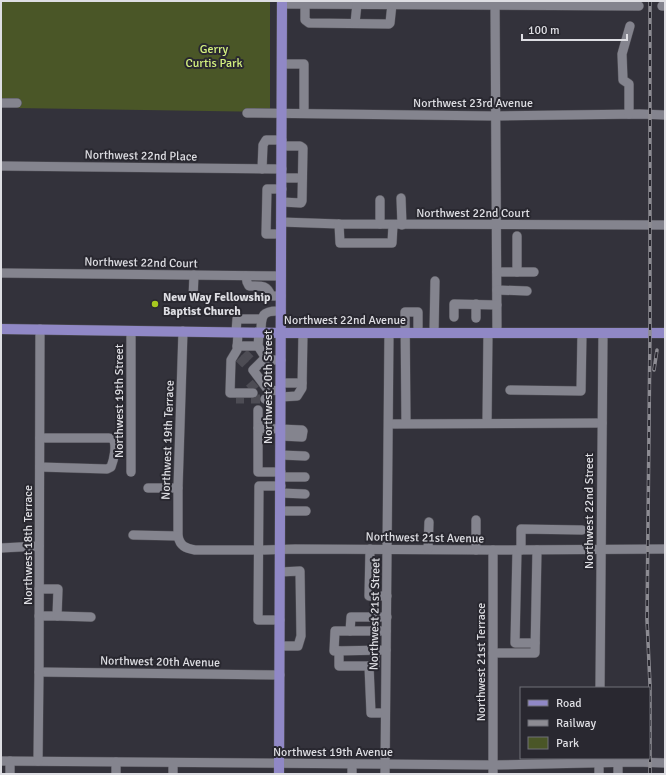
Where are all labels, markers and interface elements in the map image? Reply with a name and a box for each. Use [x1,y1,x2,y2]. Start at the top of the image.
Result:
scale bar [522,16,627,42]
text: 100 m [528,23,560,38]
park label: Gerry Curtis Park [186,42,242,71]
street label: Northwest 23rd Avenue [413,96,533,111]
street label: Northwest 22nd Place [85,148,197,164]
street label: Northwest 22nd Court [416,206,530,221]
street label: Northwest 22nd Court [84,255,198,271]
place label: New Way Fellowship Baptist Church [163,290,271,319]
marker: New Way Fellowship Baptist Church [150,299,160,309]
street label: Northwest 22nd Avenue [284,313,406,328]
street label: Northwest 20th Street [261,330,276,444]
street label: Northwest 19th Street [112,344,127,458]
street label: Northwest 19th Terrace [158,380,178,500]
street label: Northwest 22nd Street [582,453,597,569]
street label: Northwest 18th Terrace [21,485,36,605]
street label: Northwest 21st Avenue [365,529,485,547]
street label: Northwest 21st Street [367,558,383,670]
street label: Northwest 21st Terrace [474,603,489,721]
street label: Northwest 20th Avenue [100,653,220,671]
legend [520,687,650,759]
text: Road [556,696,582,711]
text: Railway [556,716,596,731]
text: Park [556,736,579,751]
street label: Northwest 19th Avenue [273,745,393,760]

